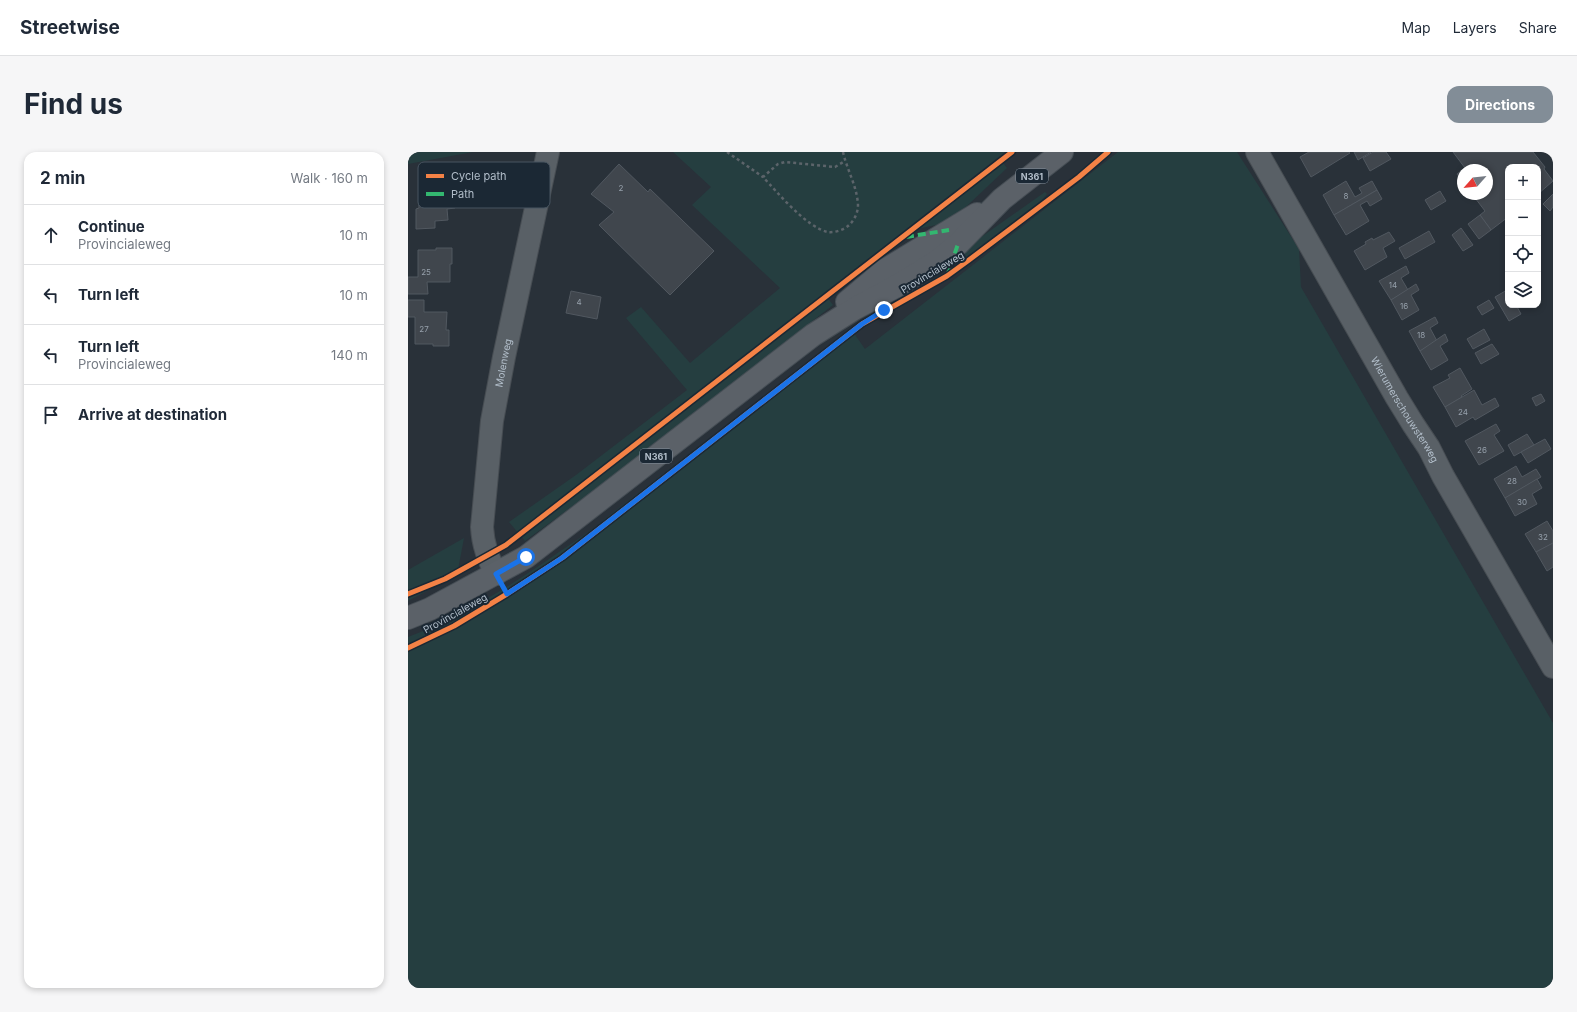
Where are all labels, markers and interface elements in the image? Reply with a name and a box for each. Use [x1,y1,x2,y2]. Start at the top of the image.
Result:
text: Streetwise [20,16,120,39]
text: Map [1402,19,1431,36]
text: Layers [1453,19,1497,36]
text: Share [1519,19,1557,36]
button: Directions [1447,86,1553,123]
text: Find us [24,87,123,121]
legend [418,162,550,208]
north arrow [1457,164,1493,200]
map controls [1505,164,1541,308]
button: + [1505,164,1541,200]
text: 2 min [40,168,85,188]
text: Cycle path [451,169,507,183]
road number: N361 [1016,169,1048,183]
text: Walk · 160 m [291,170,368,186]
house number: 2 [619,183,624,193]
text: Path [451,187,474,201]
house number: 8 [1344,191,1349,201]
button: − [1505,200,1541,236]
text: Continue [78,217,145,236]
icon: ahead [40,224,62,246]
text: 10 m [339,227,368,243]
text: Provincialeweg [78,236,171,252]
button: locate [1505,236,1541,272]
street label: Provincialeweg [898,248,966,296]
house number: 25 [421,267,431,277]
button: layers [1505,272,1541,308]
house number: 14 [1389,280,1397,290]
icon: left [40,284,62,306]
text: Turn left [78,285,139,304]
text: 10 m [339,287,368,303]
house number: 4 [576,297,582,307]
route end [875,301,893,319]
house number: 16 [1400,301,1408,311]
house number: 27 [419,324,429,334]
house number: 18 [1417,330,1425,340]
text: Turn left [78,337,139,356]
street label: Molenweg [492,338,514,388]
icon: left [40,344,62,366]
text: 140 m [331,347,368,363]
street label: Wierumerschouwsterweg [1369,354,1441,464]
text: Provincialeweg [78,356,171,372]
icon: arrive [40,404,62,426]
text: Arrive at destination [78,405,227,424]
house number: 24 [1458,407,1468,417]
house number: 26 [1477,445,1487,455]
road number: N361 [640,449,672,463]
house number: 28 [1507,476,1517,486]
house number: 30 [1517,497,1527,507]
house number: 32 [1538,532,1548,542]
route start [517,548,535,566]
street label: Provincialeweg [421,590,489,636]

